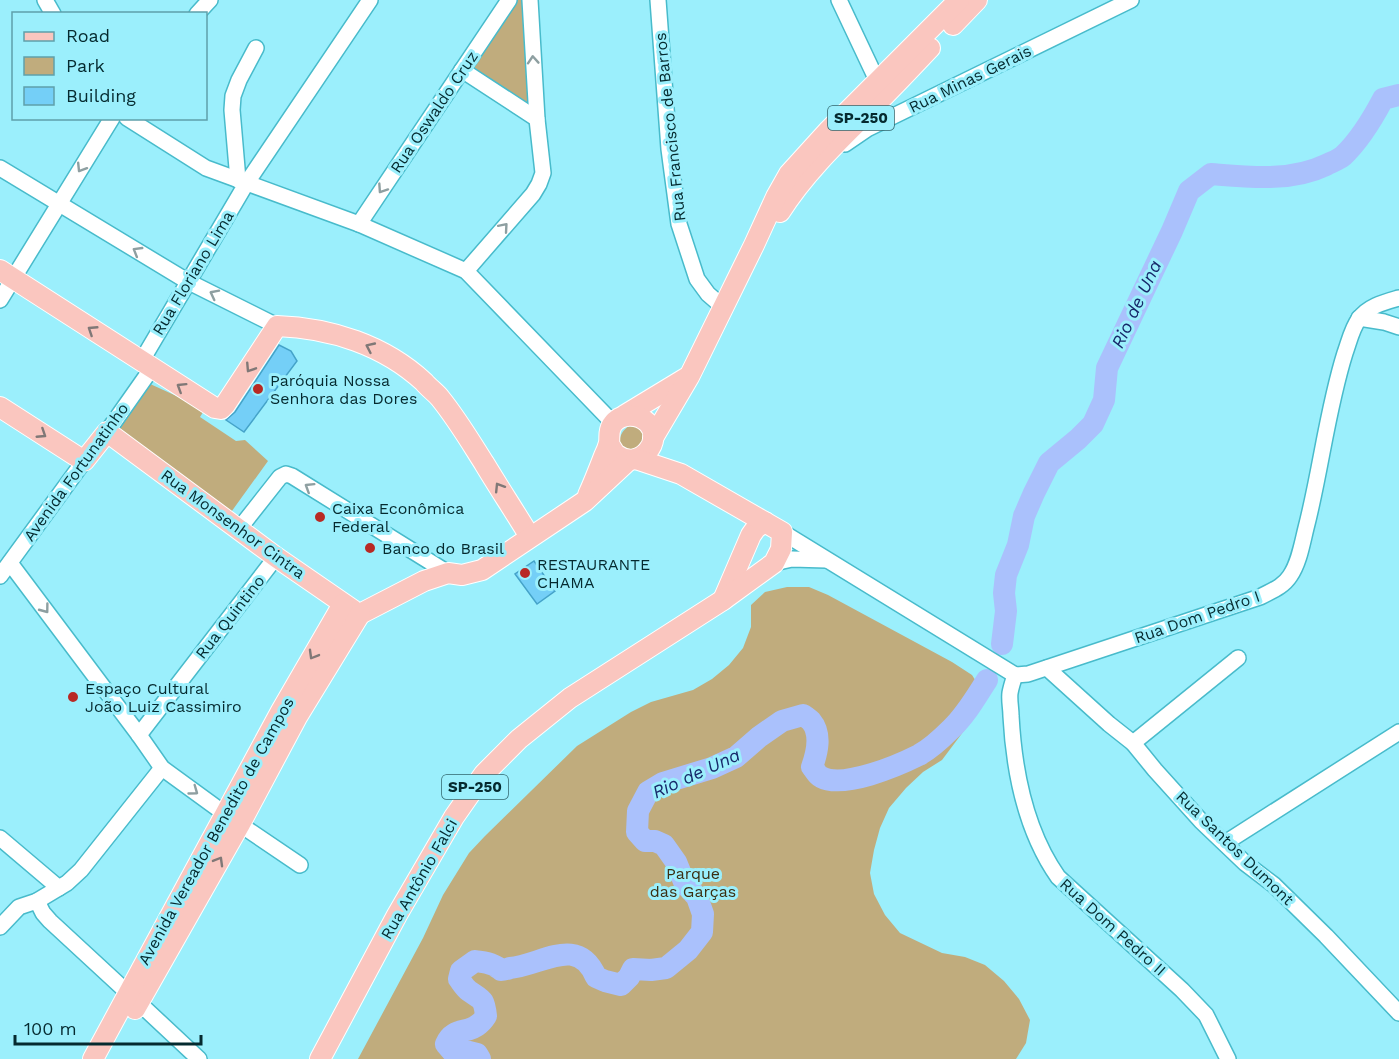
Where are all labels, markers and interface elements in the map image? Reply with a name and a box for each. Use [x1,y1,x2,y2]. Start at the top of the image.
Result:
legend [12,12,207,120]
text: Road [66,25,110,46]
street label: Rua Francisco de Barros [651,32,689,222]
street label: Rua Minas Gerais [906,41,1034,117]
street label: Rua Oswaldo Cruz [386,48,482,176]
text: Park [66,55,105,76]
one-way arrow [527,56,540,65]
text: Building [66,85,136,106]
road number: SP-250 [828,106,894,130]
one-way arrow [77,162,89,172]
one-way arrow [379,182,390,193]
street label: Rua Floriano Lima [148,207,238,339]
one-way arrow [497,223,508,234]
one-way arrow [133,246,143,258]
water label: Rio de Una [1107,257,1165,351]
one-way arrow [209,290,220,301]
one-way arrow [88,326,99,337]
one-way arrow [365,342,376,354]
one-way arrow [246,361,257,372]
place label: Paróquia Nossa Senhora das Dores [270,371,417,408]
marker: Paróquia Nossa Senhora das Dores [251,382,265,396]
one-way arrow [176,383,187,394]
street label: Avenida Fortunatinho [20,399,132,545]
one-way arrow [36,427,46,439]
street label: Rua Monsenhor Cintra [157,465,309,583]
one-way arrow [305,483,316,494]
one-way arrow [496,483,507,494]
place label: Caixa Econômica Federal [332,499,464,536]
marker: Caixa Econômica Federal [313,510,327,524]
place label: Banco do Brasil [382,539,504,558]
marker: Banco do Brasil [363,541,377,555]
place label: RESTAURANTE CHAMA [537,555,650,592]
marker: RESTAURANTE CHAMA [518,566,532,580]
street label: Rua Quintino [191,571,269,663]
street label: Rua Dom Pedro I [1132,587,1262,647]
one-way arrow [38,603,49,614]
one-way arrow [309,649,321,659]
place label: Espaço Cultural João Luiz Cassimiro [85,679,242,716]
marker: Espaço Cultural João Luiz Cassimiro [66,690,80,704]
street label: Avenida Vereador Benedito de Campos [134,694,298,968]
water label: Rio de Una [649,744,743,802]
road number: SP-250 [442,775,508,799]
one-way arrow [188,784,199,795]
street label: Rua Santos Dumont [1172,787,1298,909]
street label: Rua Antônio Falci [377,815,461,943]
one-way arrow [211,857,223,867]
park label: Parque das Garças [650,864,736,901]
street label: Rua Dom Pedro II [1056,874,1170,980]
scale bar [15,1008,201,1046]
text: 100 m [24,1018,77,1039]

